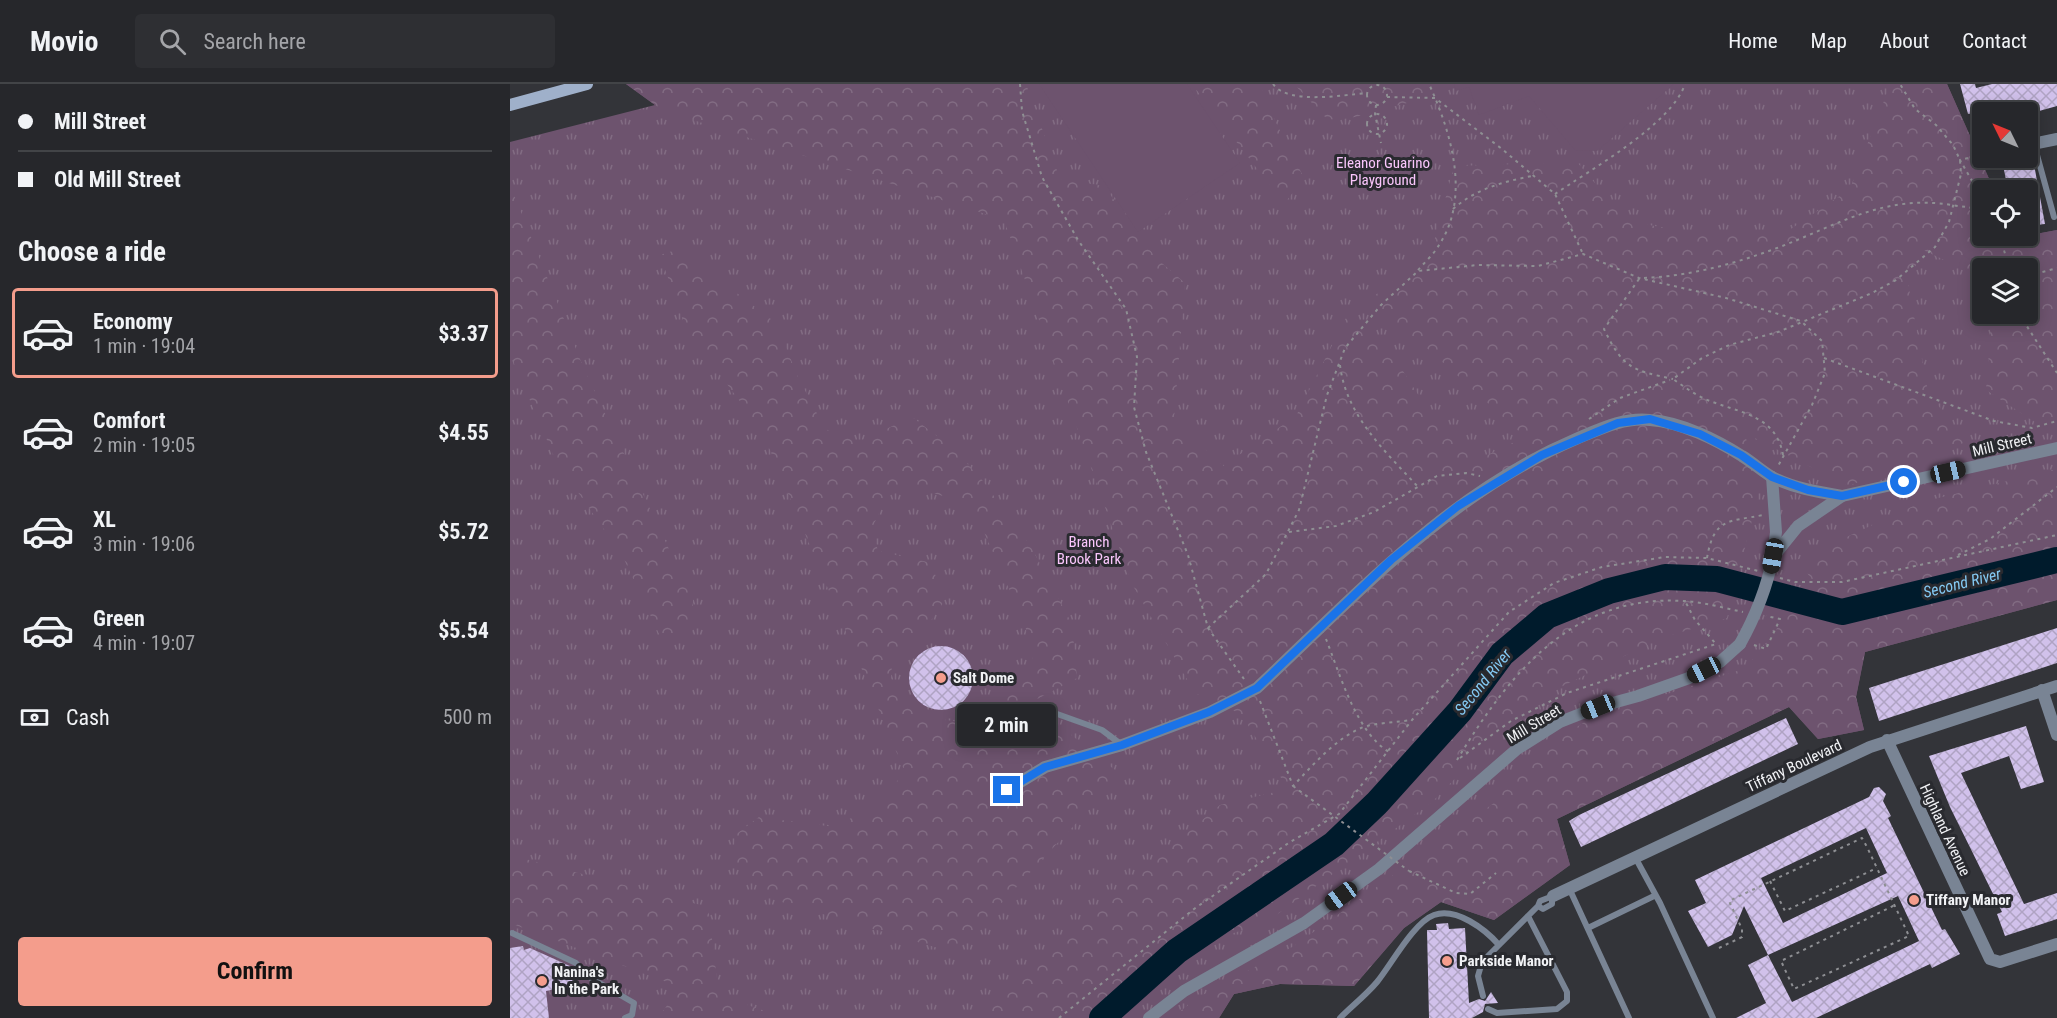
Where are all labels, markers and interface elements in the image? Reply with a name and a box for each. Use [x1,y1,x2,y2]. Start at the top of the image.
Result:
search box [135,14,555,68]
text: Movio [30,25,99,58]
icon: search [156,25,189,58]
text: Search here [204,29,306,54]
text: Home [1728,29,1778,53]
text: Map [1811,29,1847,53]
text: About [1880,29,1929,53]
text: Contact [1962,29,2027,53]
north arrow [1972,102,2038,168]
map controls [1972,102,2038,324]
text: Mill Street [54,109,146,134]
park label: Eleanor Guarino Playground [1336,154,1430,189]
text: Old Mill Street [54,167,181,192]
button: locate [1972,180,2038,246]
text: Choose a ride [18,236,166,268]
button: layers [1972,258,2038,324]
icon: car [21,306,75,360]
text: Economy [93,309,173,334]
text: $3.37 [438,321,489,346]
text: 1 min · 19:04 [93,334,195,358]
icon: car [21,405,75,459]
text: Comfort [93,408,166,433]
text: $4.55 [438,420,489,445]
street label: Mill Street [1971,429,2033,461]
text: 2 min · 19:05 [93,433,195,457]
car [1928,459,1968,485]
route start [1890,468,1917,495]
icon: car [21,504,75,558]
text: XL [93,507,116,532]
text: $5.72 [438,519,489,544]
text: 3 min · 19:06 [93,532,195,556]
park label: Branch Brook Park [1057,533,1122,568]
car [1761,537,1785,575]
water label: Second River [1921,564,2004,602]
icon: car [21,603,75,657]
text: Green [93,606,145,631]
text: $5.54 [438,618,489,643]
text: 4 min · 19:07 [93,631,195,655]
water label: Second River [1451,644,1516,719]
car [1684,654,1724,686]
place label: Salt Dome [953,669,1014,687]
marker: Salt Dome [934,671,948,685]
car [1578,692,1618,722]
icon: cash [18,701,51,734]
street label: Mill Street [1504,701,1564,747]
callout: 2 min [958,703,1056,745]
text: Cash [66,705,110,730]
text: 500 m [443,705,492,729]
text: 2 min [984,713,1029,737]
street label: Tiffany Boulevard [1743,736,1845,796]
route end [993,776,1020,803]
street label: Highland Avenue [1916,781,1974,879]
car [1321,878,1361,914]
place label: Tiffany Manor [1926,891,2011,909]
marker: Tiffany Manor [1907,893,1921,907]
button: Confirm [18,937,492,1006]
place label: Parkside Manor [1459,952,1554,970]
marker: Parkside Manor [1440,954,1454,968]
place label: Nanina's In the Park [554,963,620,998]
marker: Nanina's In the Park [535,974,549,988]

